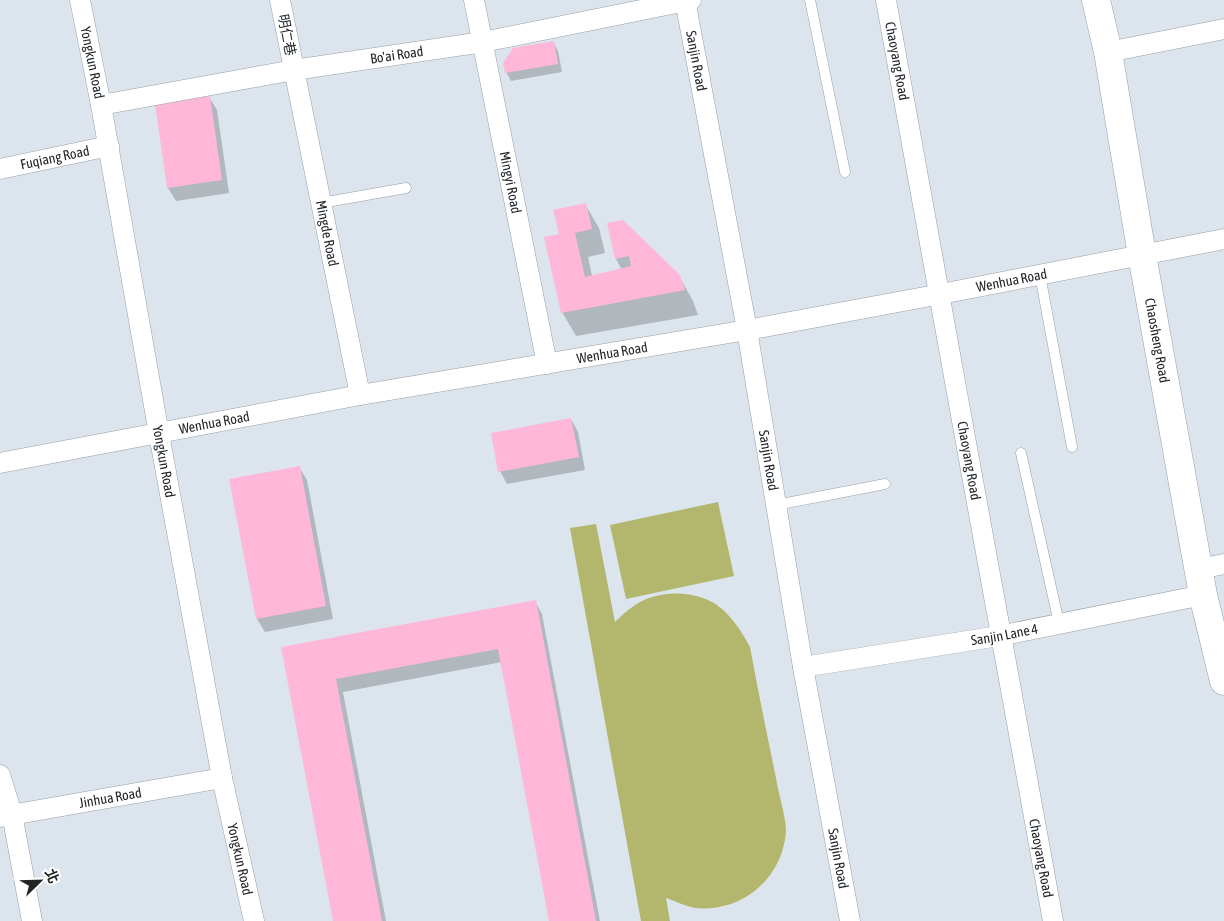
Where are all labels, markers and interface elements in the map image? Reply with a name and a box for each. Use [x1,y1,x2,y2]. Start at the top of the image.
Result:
street label: 明仁巷 [275,13,299,57]
street label: Chaoyang Road [882,20,912,102]
street label: Yongkun Road [78,25,108,100]
street label: Sanjin Road [683,29,710,92]
street label: Bo'ai Road [369,43,424,67]
street label: Fuqiang Road [19,142,91,173]
street label: Mingyi Road [497,150,525,215]
street label: Mingde Road [313,199,342,268]
street label: Wenhua Road [975,266,1048,295]
street label: Chaosheng Road [1142,297,1173,384]
street label: Wenhua Road [575,339,649,366]
street label: Wenhua Road [178,408,251,437]
street label: Chaoyang Road [954,420,984,501]
street label: Yongkun Road [150,424,178,499]
street label: Sanjin Road [756,429,782,492]
street label: Sanjin Lane 4 [970,620,1040,648]
street label: Jinhua Road [78,784,143,811]
street label: Chaoyang Road [1026,817,1056,899]
street label: Yongkun Road [224,822,256,897]
street label: Sanjin Road [825,827,852,890]
north arrow [15,856,65,906]
text: 北 [42,866,62,885]

